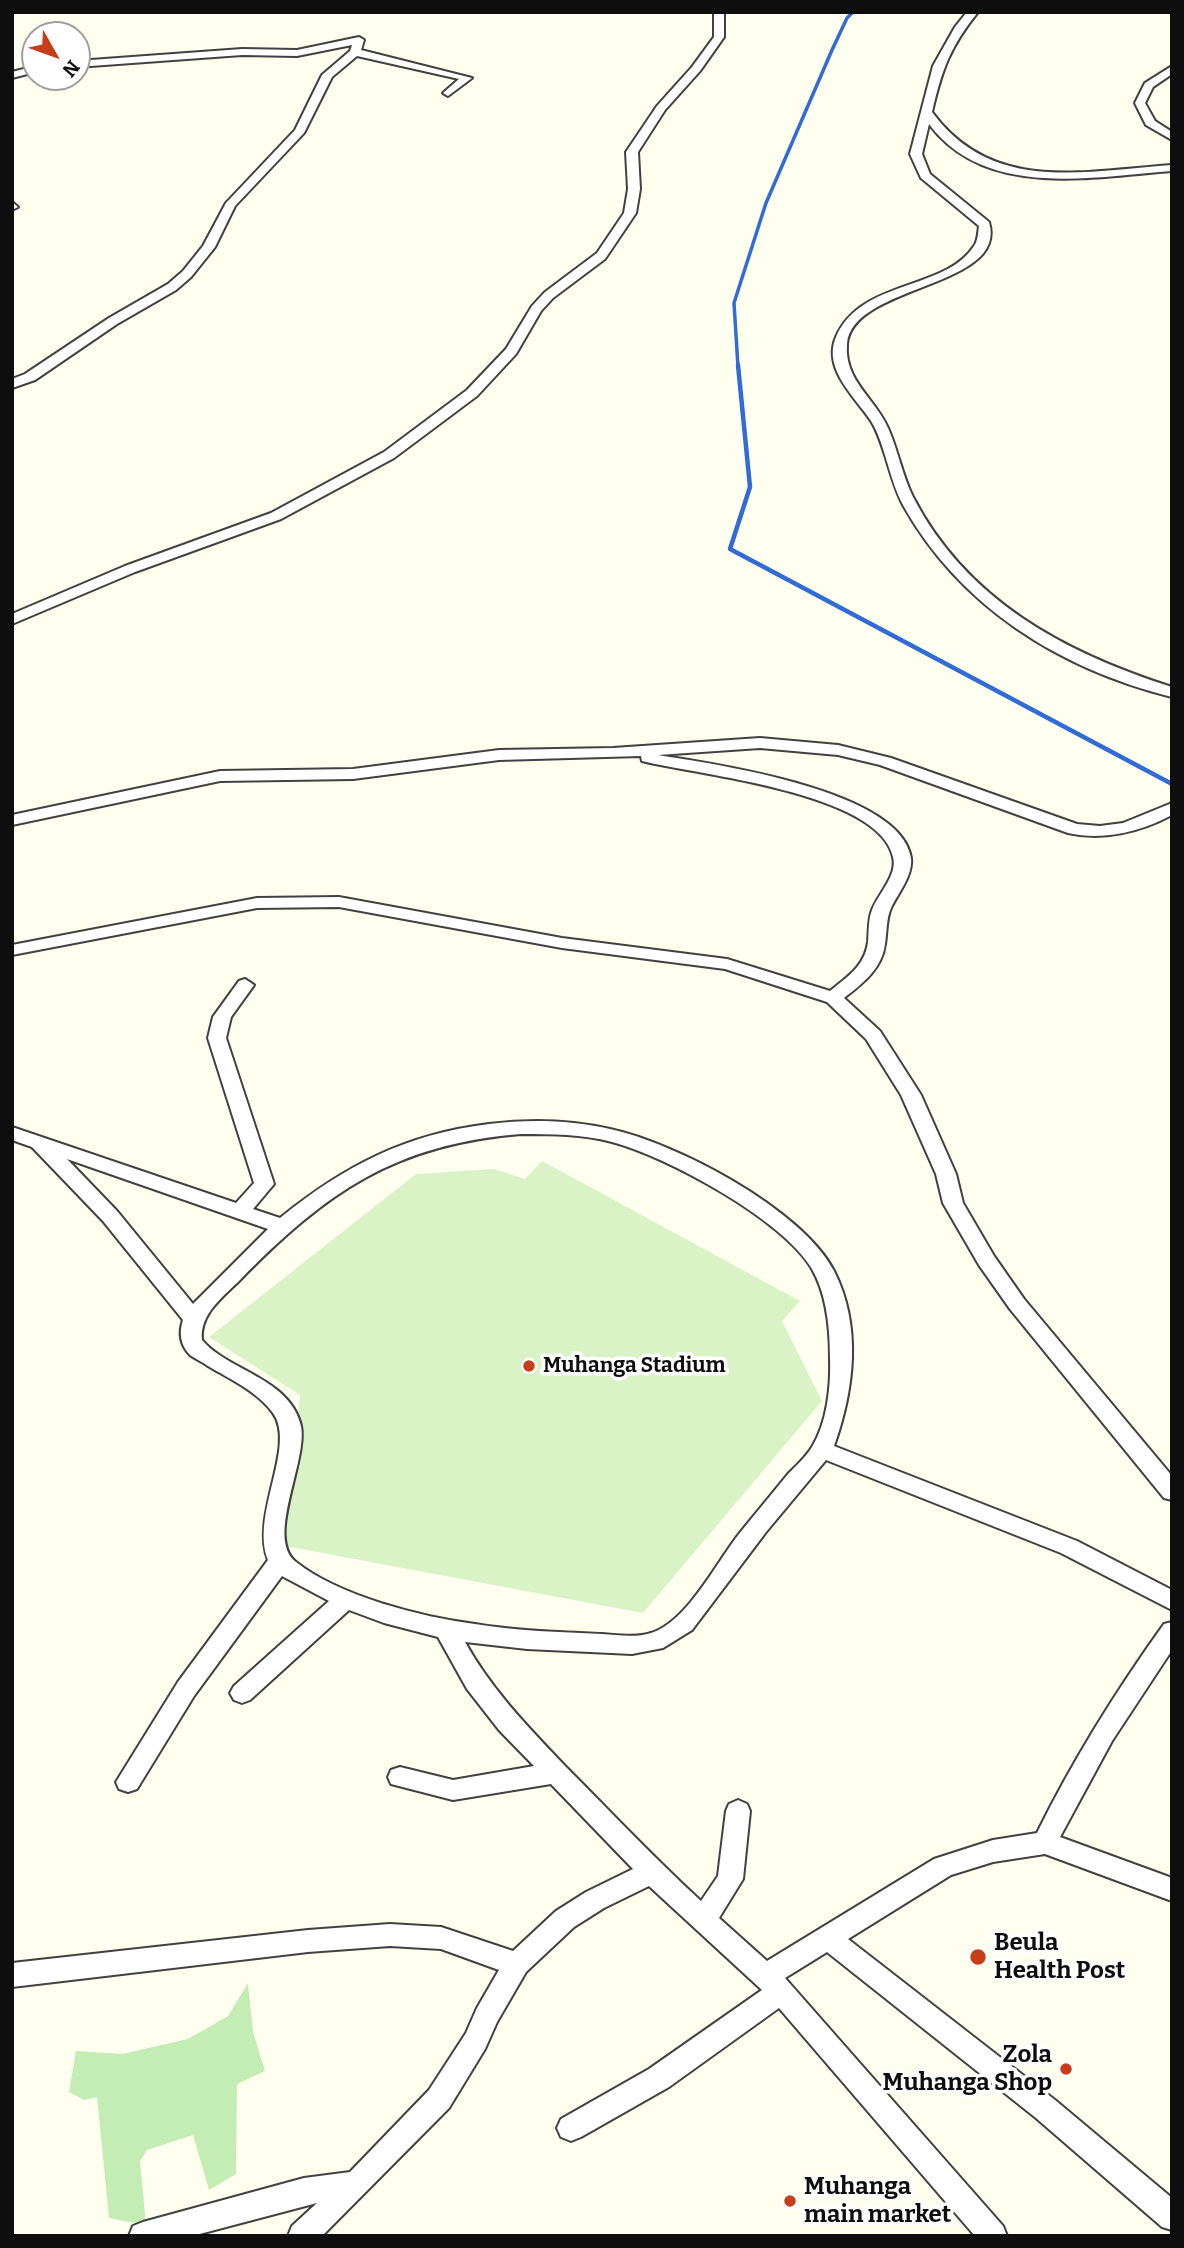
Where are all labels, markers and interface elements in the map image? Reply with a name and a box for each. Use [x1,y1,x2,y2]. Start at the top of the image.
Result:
north arrow [21,21,91,91]
text: N [57,56,84,82]
place label: Muhanga Stadium [543,1353,726,1379]
marker: Muhanga Stadium [521,1358,537,1374]
place label: Beula Health Post [994,1929,1125,1985]
marker: Beula Health Post [968,1947,988,1967]
place label: Zola Muhanga Shop [882,2041,1052,2097]
marker: Zola Muhanga Shop [1058,2061,1074,2077]
place label: Muhanga main market [804,2173,951,2229]
marker: Muhanga main market [782,2193,798,2209]

